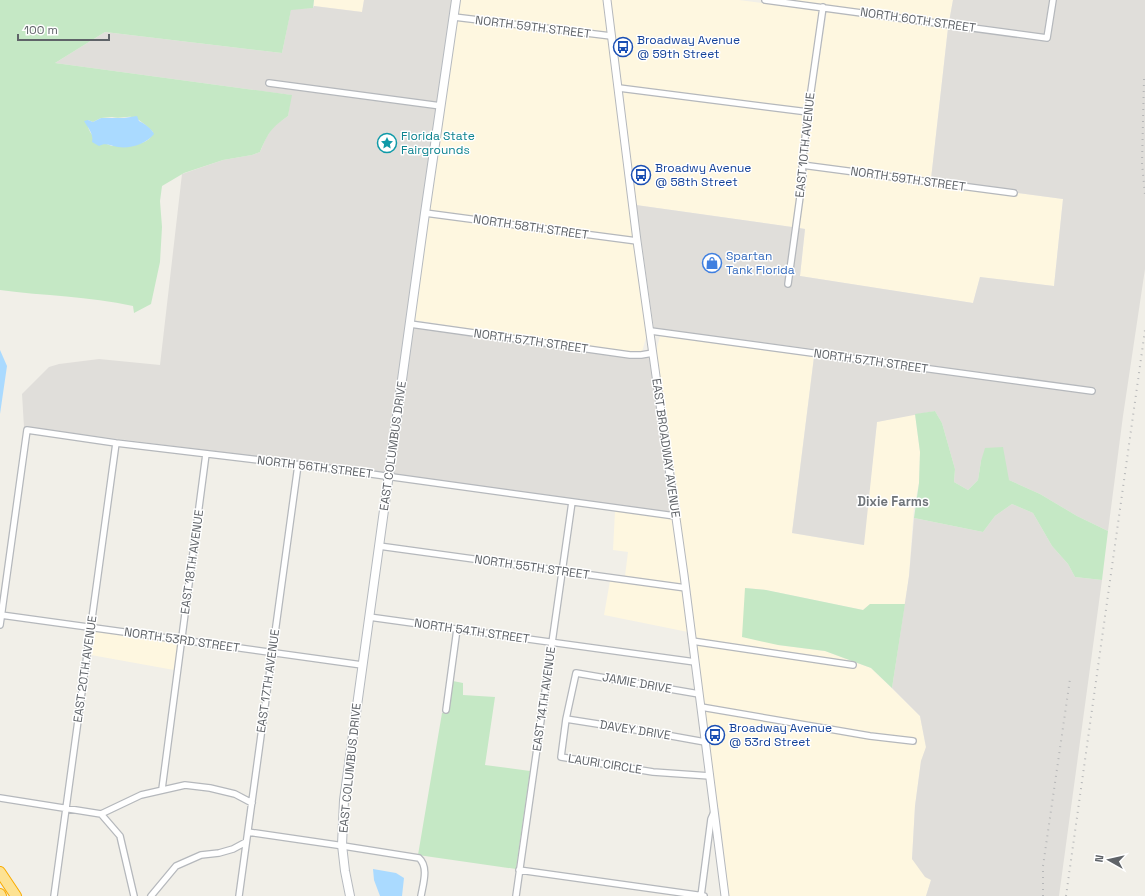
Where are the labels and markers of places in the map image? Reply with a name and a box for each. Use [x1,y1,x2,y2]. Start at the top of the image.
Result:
place label: Broadway Avenue @ 59th Street [637,32,740,62]
bus stop icon: Broadway Avenue @ 59th Street [612,36,634,58]
place label: Florida State Fairgrounds [401,128,475,158]
place icon: Florida State Fairgrounds [376,132,398,154]
place label: Broadwy Avenue @ 58th Street [655,160,751,190]
bus stop icon: Broadwy Avenue @ 58th Street [630,164,652,186]
place label: Spartan Tank Florida [726,248,795,278]
shop icon: Spartan Tank Florida [701,252,723,274]
place label: Broadway Avenue @ 53rd Street [729,720,832,750]
bus stop icon: Broadway Avenue @ 53rd Street [704,724,726,746]

